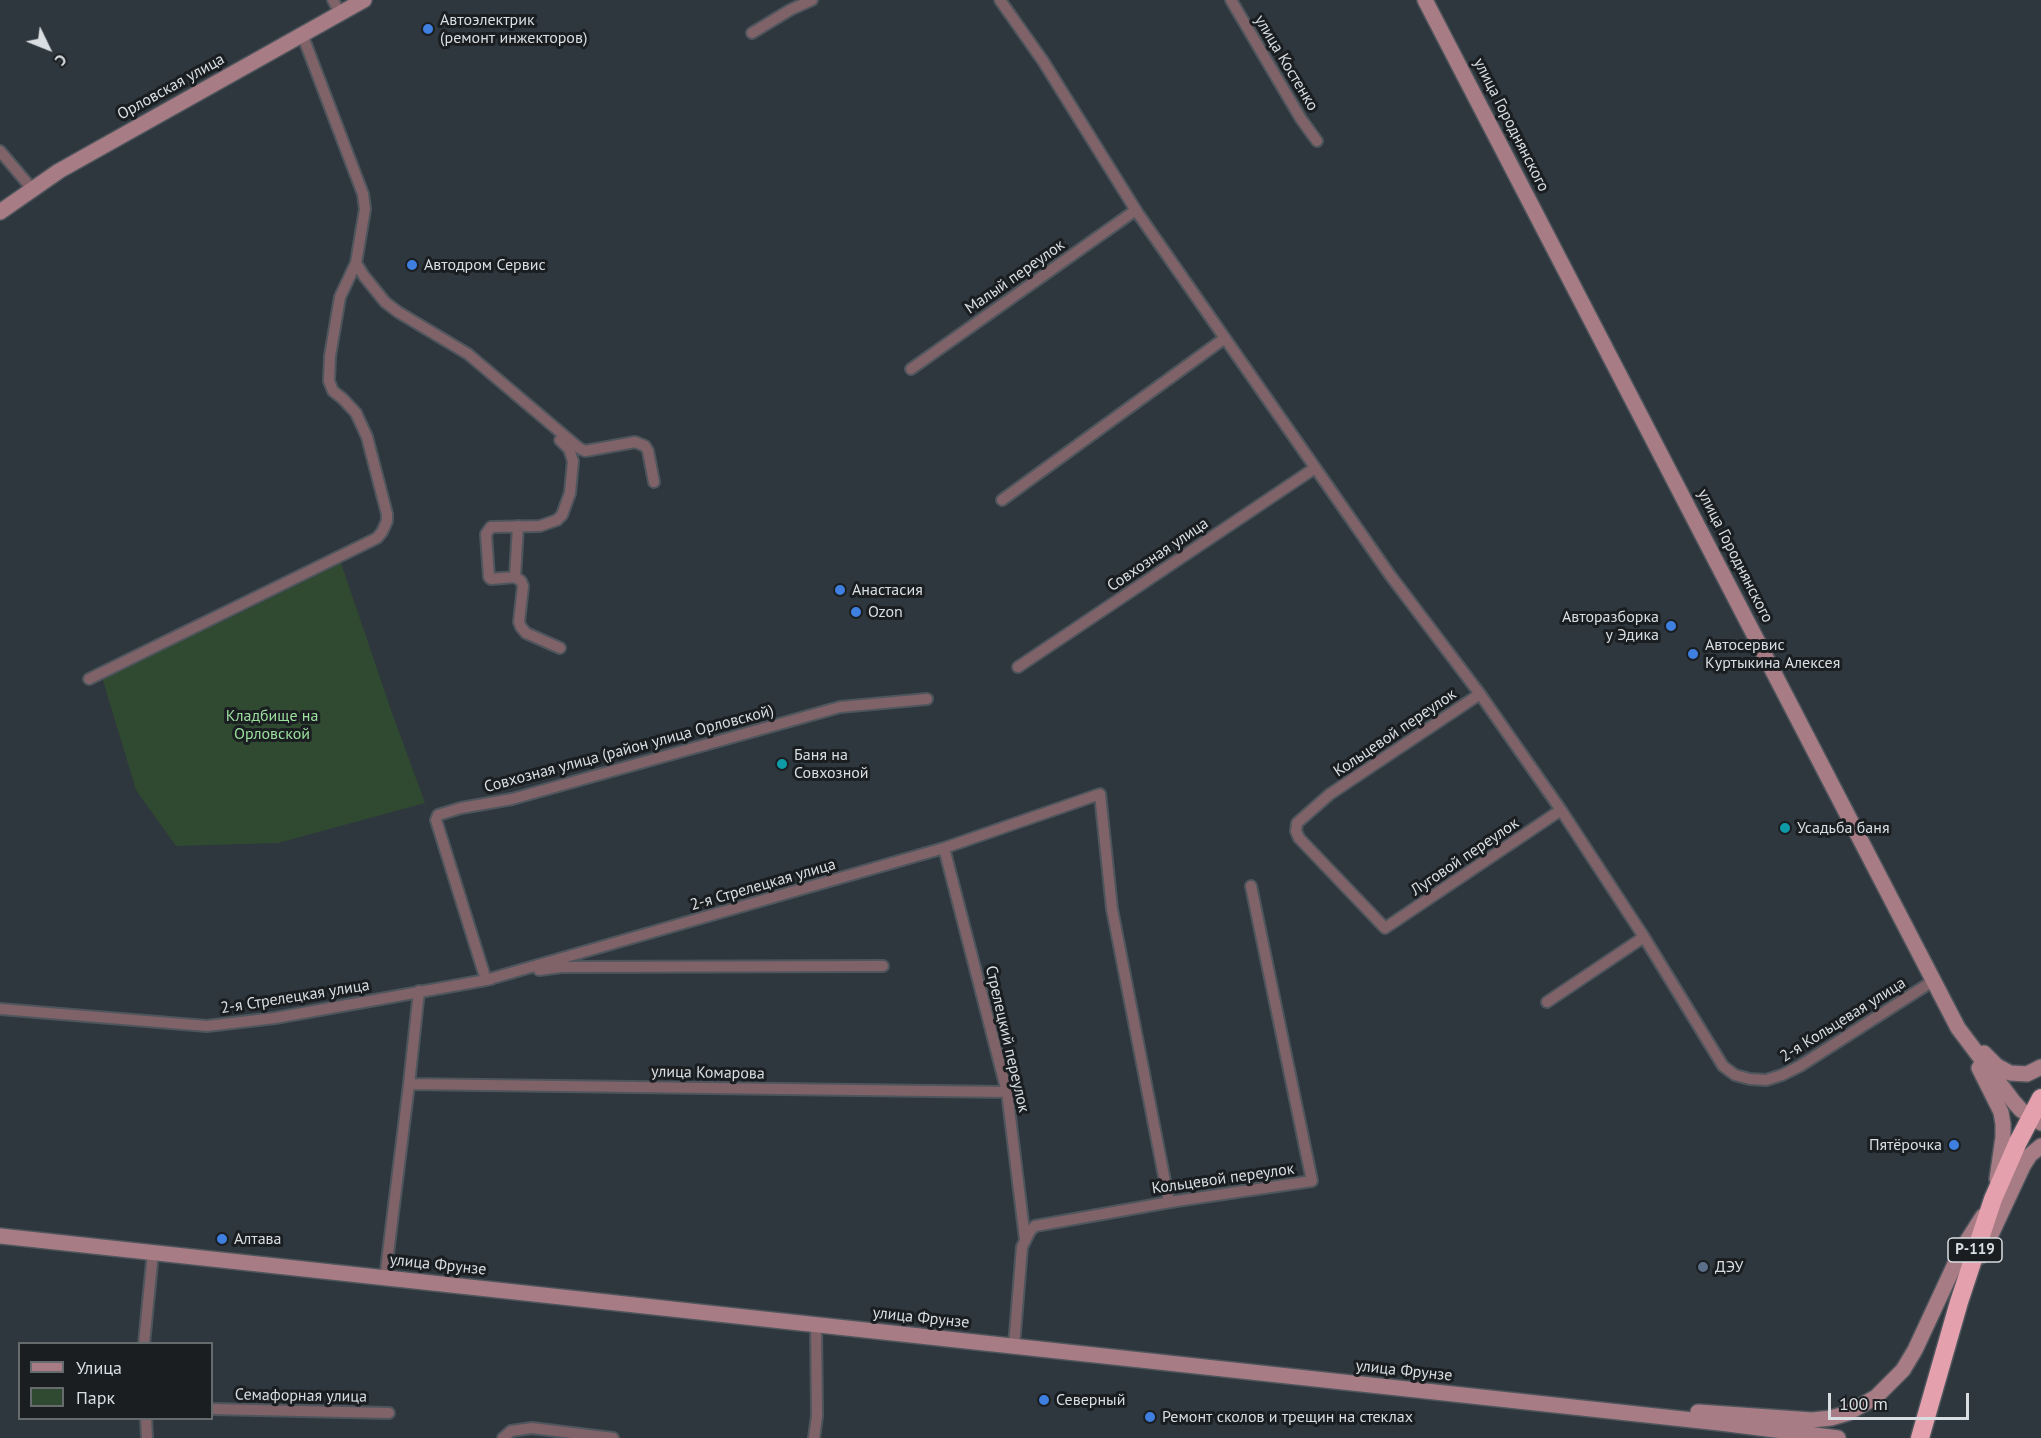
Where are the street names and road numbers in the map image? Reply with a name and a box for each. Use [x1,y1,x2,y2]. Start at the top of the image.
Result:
street label: улица Костенко [1250,12,1322,114]
street label: Орловская улица [114,50,228,124]
street label: улица Городнянского [1469,55,1553,195]
street label: Малый переулок [962,236,1068,318]
street label: улица Городнянского [1693,486,1777,626]
street label: Совхозная улица [1104,514,1212,596]
street label: Кольцевой переулок [1330,685,1460,781]
street label: Совхозная улица (район улица Орловской) [482,701,776,797]
street label: Луговой переулок [1407,814,1523,900]
street label: 2-я Стрелецкая улица [688,855,838,915]
street label: Стрелецкий переулок [981,964,1033,1114]
street label: 2-я Кольцевая улица [1777,974,1909,1066]
street label: 2-я Стрелецкая улица [219,976,371,1018]
street label: улица Комарова [651,1062,765,1084]
street label: Кольцевой переулок [1150,1159,1296,1199]
road number: Р-119 [1948,1238,2002,1262]
street label: улица Фрунзе [389,1250,487,1280]
street label: улица Фрунзе [872,1303,970,1333]
street label: улица Фрунзе [1355,1356,1453,1386]
street label: Семафорная улица [235,1385,367,1407]

